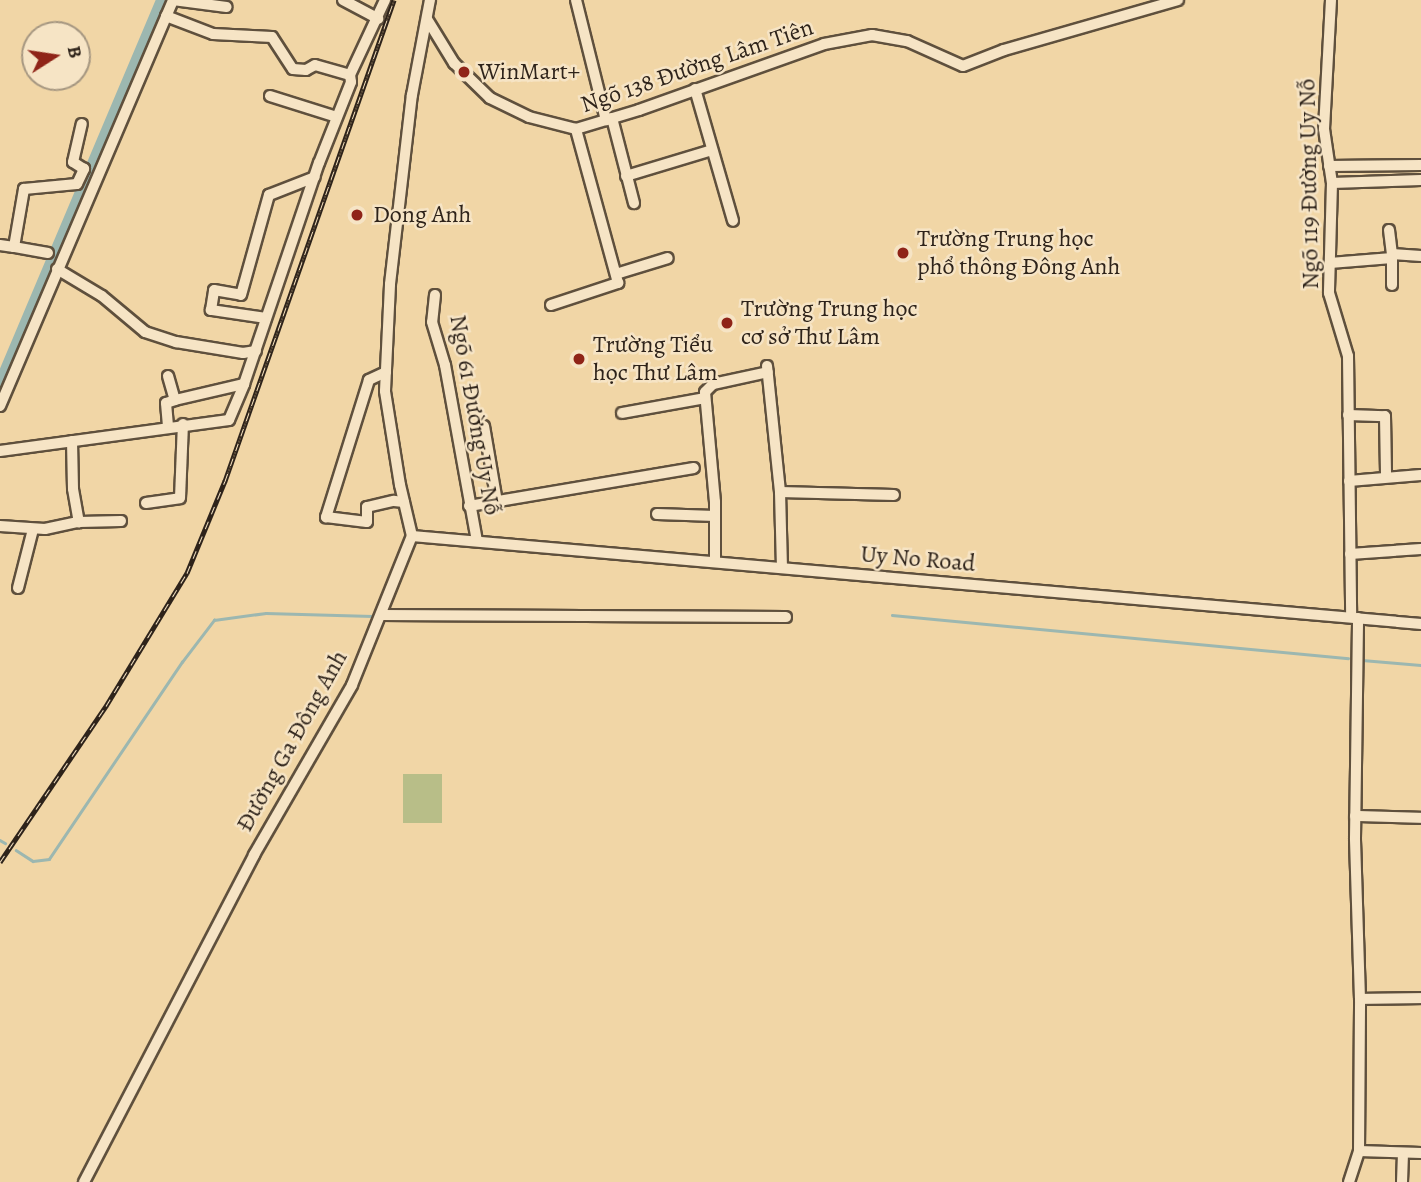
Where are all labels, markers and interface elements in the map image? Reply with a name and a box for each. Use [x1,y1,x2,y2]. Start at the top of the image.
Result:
street label: Ngõ 138 Đường Lâm Tiên [577,13,817,119]
north arrow [21,21,91,91]
text: B [61,44,89,61]
place label: WinMart+ [478,58,580,86]
marker: WinMart+ [456,64,472,80]
street label: Ngõ 119 Đường Uy Nỗ [1293,78,1325,290]
place label: Dong Anh [373,201,471,229]
marker: Dong Anh [347,205,367,225]
place label: Trường Trung học phổ thông Đông Anh [917,225,1120,281]
marker: Trường Trung học phổ thông Đông Anh [895,245,911,261]
place label: Trường Trung học cơ sở Thư Lâm [741,295,918,351]
street label: Ngõ 61 Đường Uy Nỗ [443,313,507,517]
marker: Trường Trung học cơ sở Thư Lâm [719,315,735,331]
place label: Trường Tiểu học Thư Lâm [593,331,718,387]
marker: Trường Tiểu học Thư Lâm [571,351,587,367]
street label: Uy No Road [859,540,977,578]
street label: Đường Ga Đông Anh [230,645,354,837]

